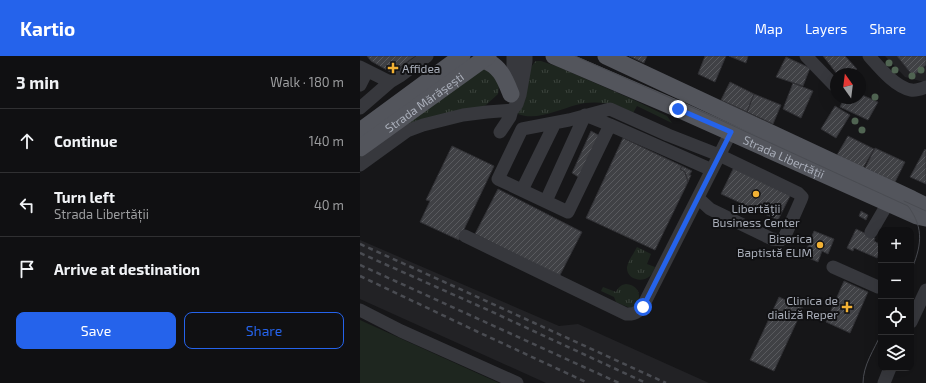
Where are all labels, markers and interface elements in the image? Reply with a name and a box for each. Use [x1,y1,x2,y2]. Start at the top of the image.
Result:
text: Kartio [20,17,75,40]
text: Map [755,20,783,37]
text: Layers [805,20,847,37]
text: Share [869,20,906,37]
place label: Affidea [402,61,440,75]
marker: Affidea [387,62,399,74]
north arrow [830,68,866,104]
street label: Strada Mărășești [382,69,466,135]
text: 3 min [16,72,59,92]
text: Walk · 180 m [270,74,344,90]
route end [669,100,687,118]
icon: ahead [16,130,38,152]
text: Continue [54,132,117,150]
street label: Strada Libertății [741,132,827,181]
text: 140 m [309,133,344,149]
text: Turn left [54,188,115,206]
marker: Libertăţii Business Center [751,189,761,199]
icon: left [16,194,38,216]
text: 40 m [314,197,344,213]
place label: Libertăţii Business Center [712,201,800,229]
text: Strada Libertății [54,206,149,222]
map controls [878,227,914,371]
button: + [878,227,914,263]
place label: Biserica Baptistă ELIM [737,231,812,259]
marker: Biserica Baptistă ELIM [815,240,825,250]
icon: arrive [16,258,38,280]
text: Arrive at destination [54,260,200,278]
button: − [878,263,914,299]
place label: Clinica de dializă Reper [768,293,838,321]
route start [634,298,652,316]
button: locate [878,299,914,335]
marker: Clinica de dializă Reper [841,301,853,313]
button: Save [16,312,176,349]
button: Share [184,312,344,349]
button: layers [878,335,914,371]

